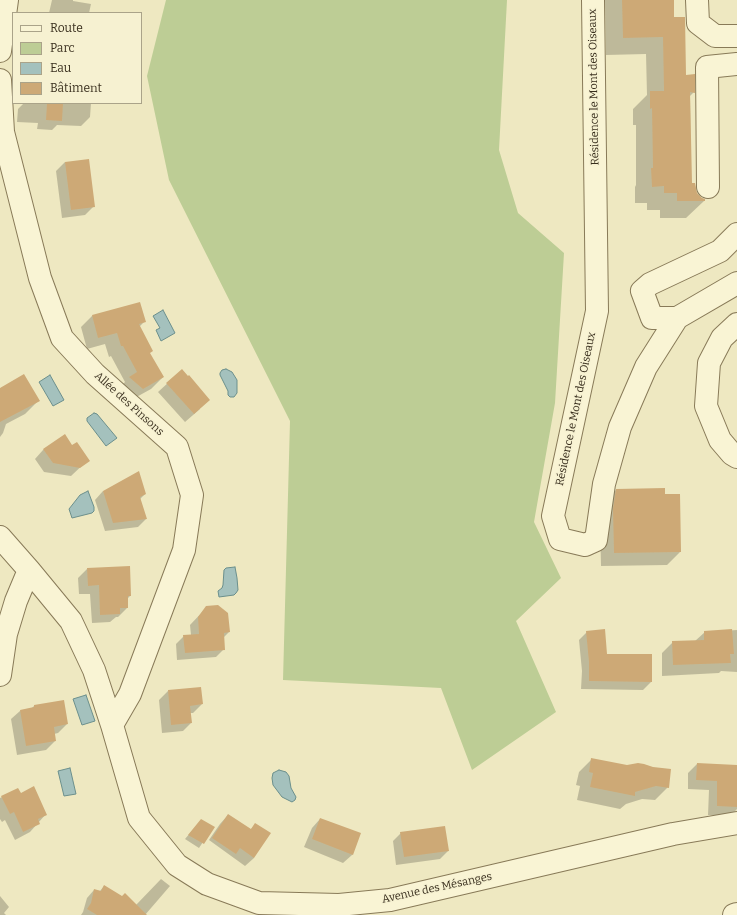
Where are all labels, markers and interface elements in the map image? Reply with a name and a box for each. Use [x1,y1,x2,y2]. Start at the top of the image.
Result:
street label: Résidence le Mont des Oiseaux [586,9,602,165]
legend [12,12,142,104]
text: Route [50,21,83,35]
text: Parc [50,41,75,55]
text: Eau [50,61,71,75]
text: Bâtiment [50,81,102,95]
street label: Résidence le Mont des Oiseaux [553,331,599,487]
street label: Allée des Pinsons [92,369,166,439]
street label: Avenue des Mésanges [381,870,493,906]

